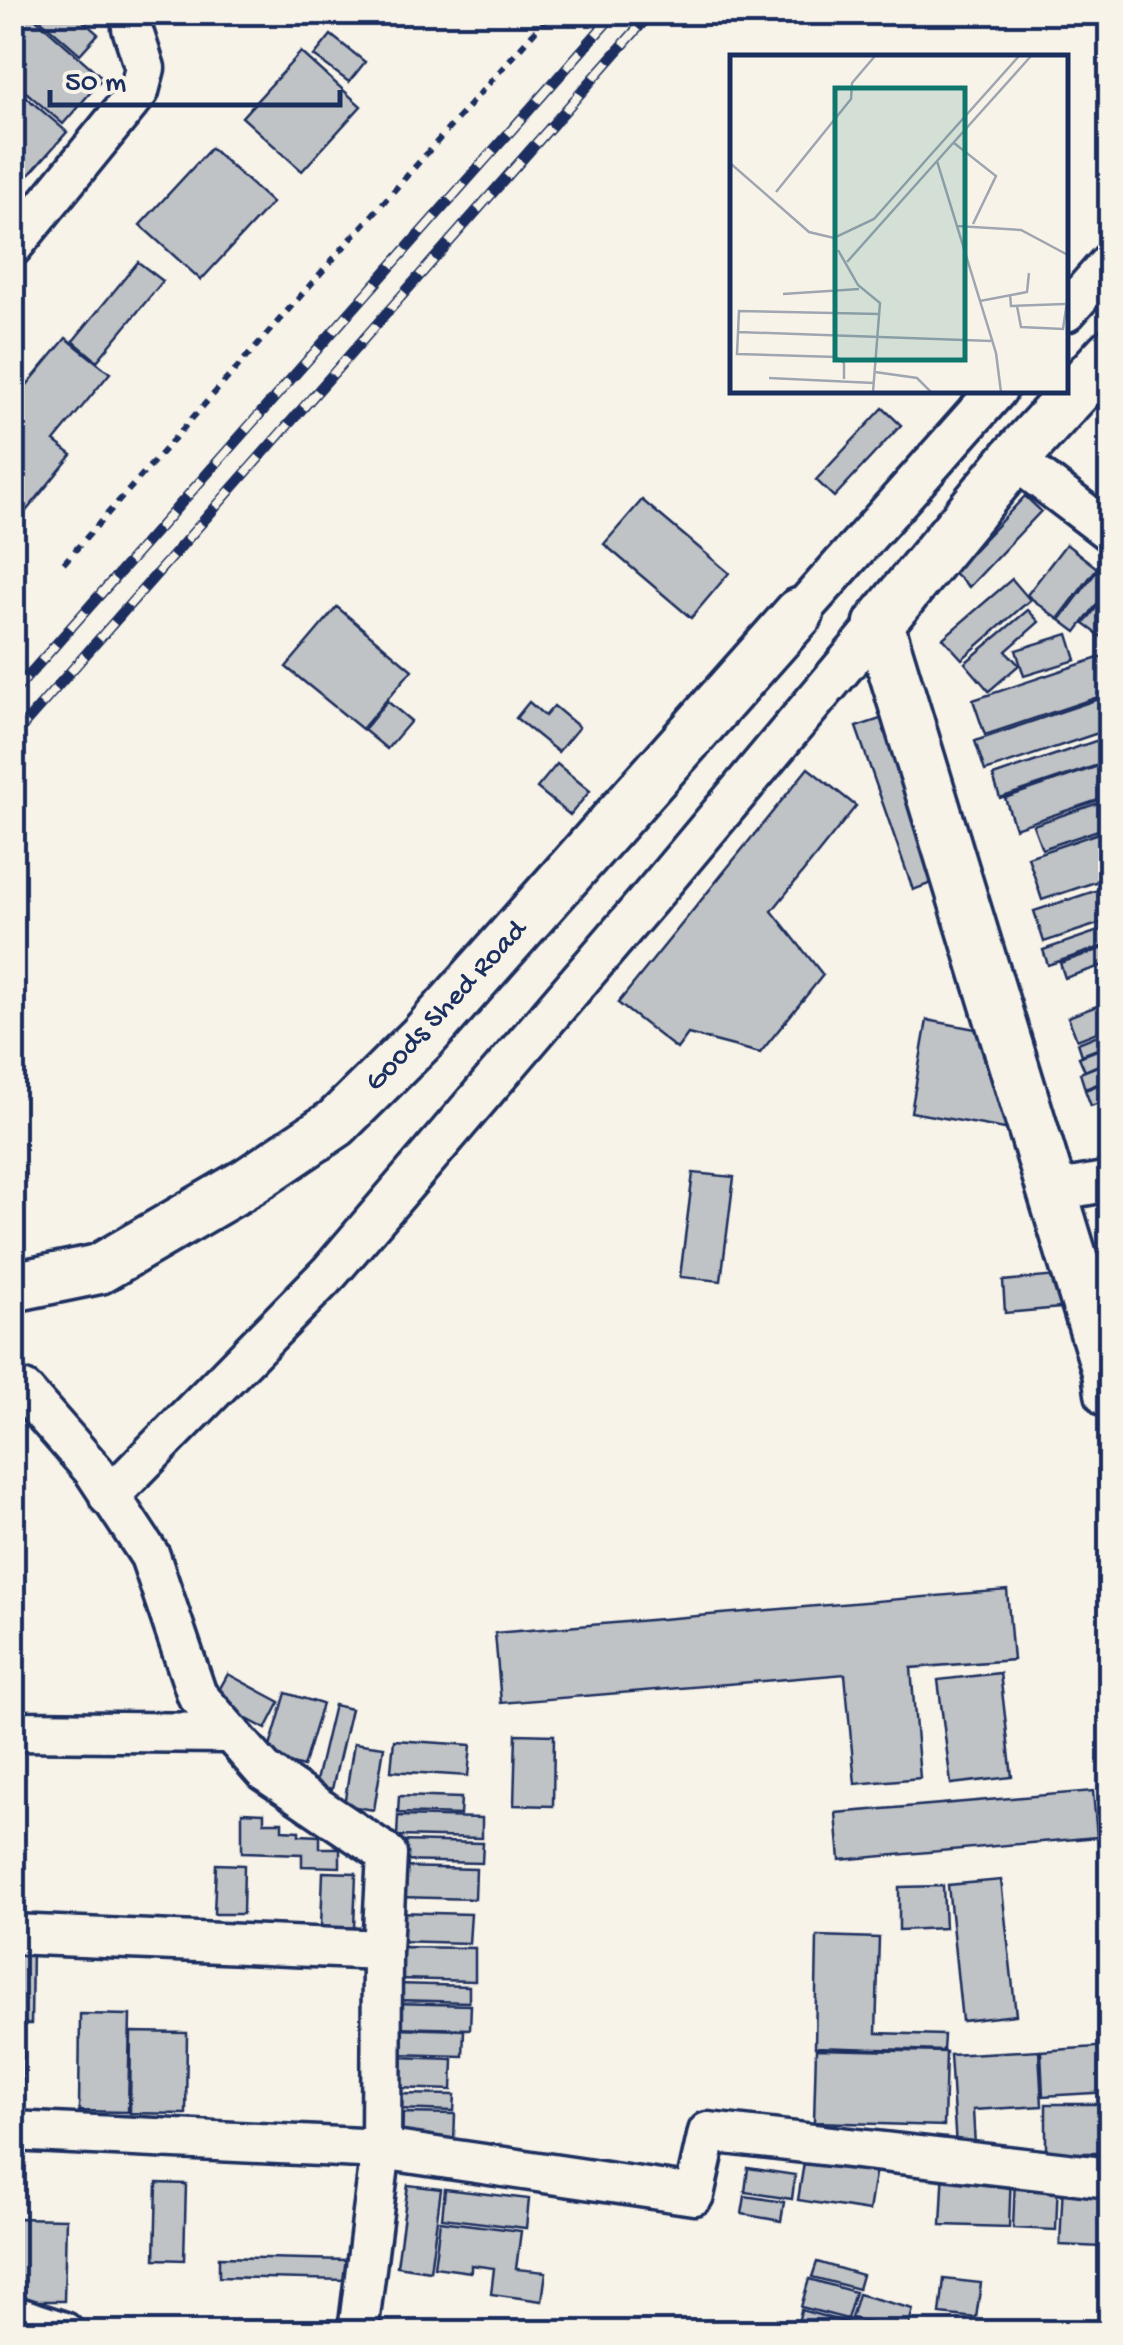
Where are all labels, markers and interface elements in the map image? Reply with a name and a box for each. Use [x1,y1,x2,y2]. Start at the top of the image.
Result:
scale bar [50,45,340,107]
inset map [730,55,1068,392]
text: 50 m [65,67,126,102]
street label: Goods Shed Road [359,912,537,1100]

